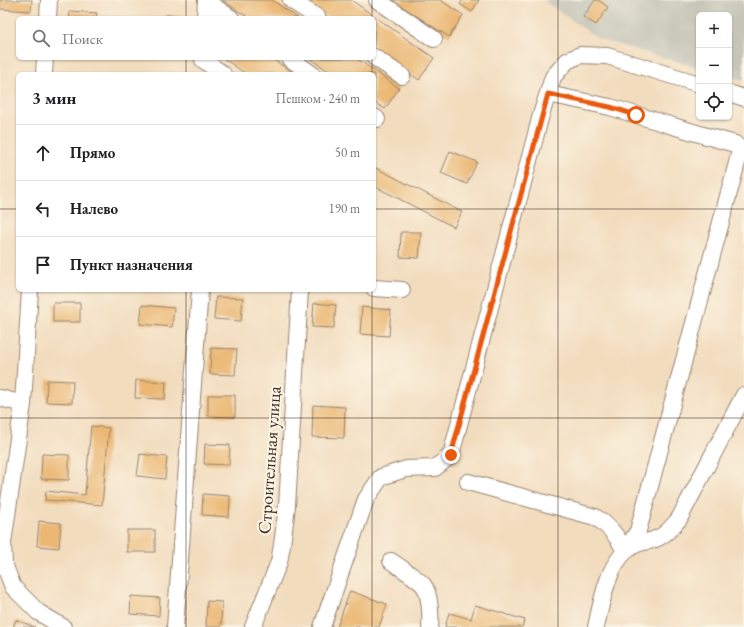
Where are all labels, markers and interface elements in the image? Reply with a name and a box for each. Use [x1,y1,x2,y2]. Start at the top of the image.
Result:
map controls [696,12,732,120]
button: + [696,12,732,48]
search box [16,16,376,60]
icon: search [30,27,52,49]
text: Поиск [62,29,103,48]
button: − [696,48,732,84]
button: locate [696,84,732,120]
text: 3 мин [32,87,76,109]
text: Пешком · 240 m [276,90,360,107]
route start [627,106,645,124]
icon: ahead [32,142,54,164]
text: Прямо [70,143,115,162]
text: 50 m [335,144,360,161]
icon: left [32,198,54,220]
text: Налево [70,199,118,218]
text: 190 m [329,200,360,217]
icon: arrive [32,254,54,276]
text: Пункт назначения [70,255,193,274]
street label: Строительная улица [252,384,286,535]
route end [442,446,460,464]

